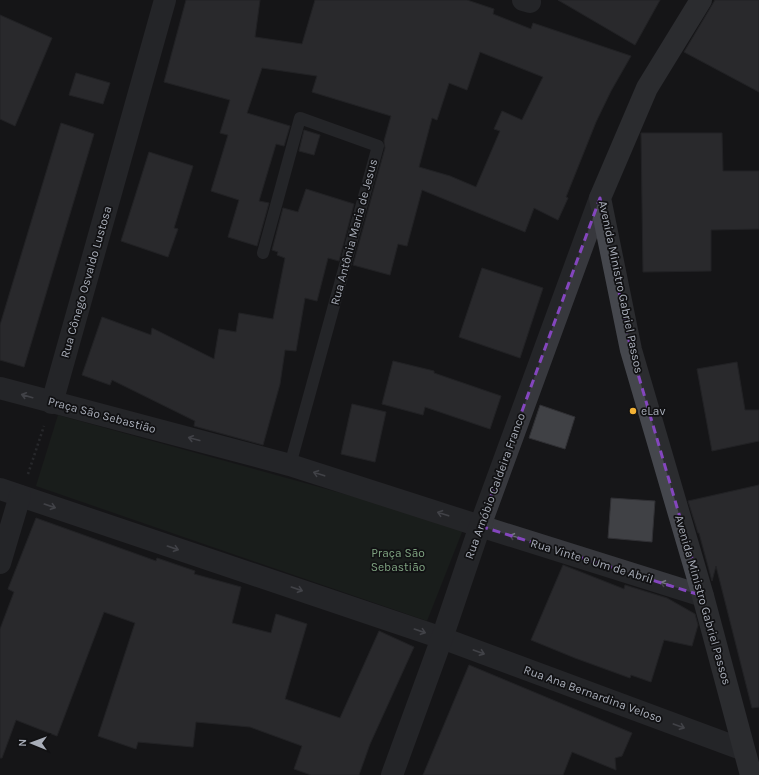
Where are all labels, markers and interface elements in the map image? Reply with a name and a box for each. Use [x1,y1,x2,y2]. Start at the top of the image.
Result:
street label: Rua Antônia Maria de Jesus [328,157,380,307]
street label: Avenida Ministro Gabriel Passos [596,200,646,374]
street label: Rua Cônego Osvaldo Lustosa [58,204,114,360]
one-way arrow [21,392,34,399]
street label: Praça São Sebastião [46,394,158,436]
place label: eLav [641,404,665,418]
marker: eLav [628,406,638,416]
street label: Rua Arnóbio Caldeira Franco [462,411,528,561]
one-way arrow [188,435,201,443]
one-way arrow [313,470,326,477]
one-way arrow [44,503,56,511]
one-way arrow [436,510,449,517]
street label: Avenida Ministro Gabriel Passos [672,514,734,686]
one-way arrow [509,533,522,540]
street label: Rua Vinte e Um de Abril [529,536,655,586]
one-way arrow [167,545,180,552]
park label: Praça São Sebastião [371,546,425,574]
one-way arrow [660,580,673,587]
one-way arrow [290,586,303,593]
one-way arrow [414,627,426,635]
one-way arrow [472,648,484,656]
street label: Rua Ana Bernardina Veloso [522,662,664,726]
one-way arrow [673,722,685,730]
north arrow [12,723,52,763]
text: N [16,739,29,747]

